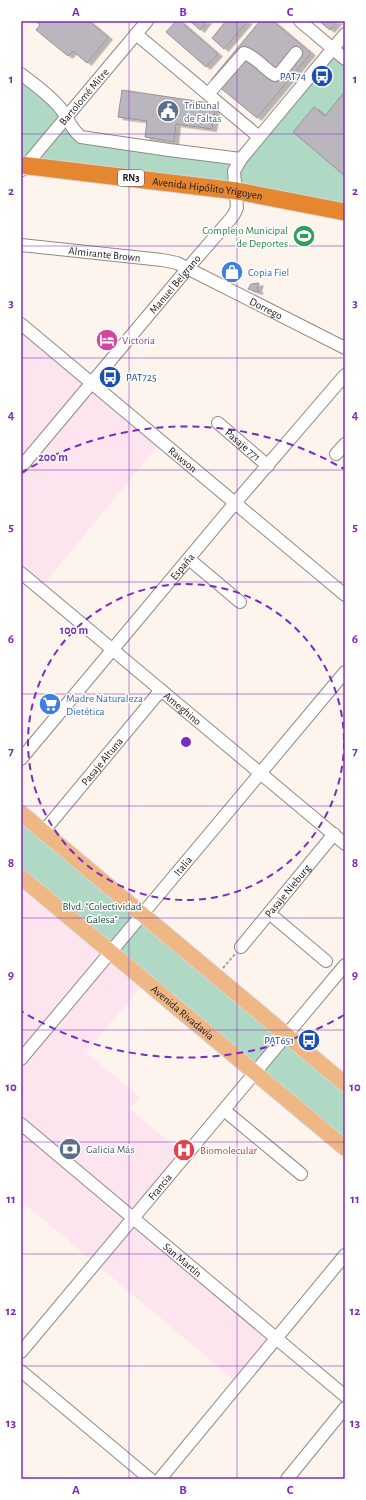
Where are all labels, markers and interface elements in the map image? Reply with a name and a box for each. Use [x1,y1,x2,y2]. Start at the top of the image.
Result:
text: A [72,6,80,19]
text: B [179,6,187,19]
text: C [287,6,294,19]
bus stop icon: PAT74 [309,63,335,89]
street label: Bartolomé Mitre [57,66,111,127]
place label: PAT74 [280,71,306,82]
text: 1 [9,73,13,86]
text: 1 [353,73,357,86]
public building icon: Tribunal de Faltas [155,98,181,124]
place label: Tribunal de Faltas [184,100,222,124]
road number: RN3 [118,170,144,186]
street label: Avenida Hipólito Yrigoyen [152,175,264,201]
text: 2 [8,185,14,198]
text: 2 [352,185,358,198]
sports icon: Complejo Municipal de Deportes [291,223,317,249]
place label: Complejo Municipal de Deportes [202,225,288,249]
street label: Almirante Brown [68,245,141,263]
street label: Manuel Belgrano [147,253,202,315]
shop icon: Copia Fiel [219,259,245,285]
place label: Copia Fiel [248,267,289,278]
street label: Dorrego [248,295,284,321]
text: 3 [8,297,14,310]
text: 3 [352,297,358,310]
hotel icon: Victoria [94,327,120,353]
place label: Victoria [122,335,155,346]
bus stop icon: PAT725 [97,364,123,390]
place label: PAT725 [126,372,157,383]
text: 4 [8,409,15,422]
text: 4 [352,409,359,422]
street label: Pasaje 771 [223,426,263,463]
street label: Rawson [167,444,199,474]
text: 200 m [38,451,68,463]
text: 5 [8,521,14,534]
text: 5 [352,521,358,534]
street label: España [168,551,196,582]
text: 100 m [60,624,88,636]
text: 6 [8,633,14,646]
text: 6 [352,633,358,646]
street label: Ameghino [162,690,204,727]
supermarket icon: Madre Naturaleza Dietética [37,691,63,717]
place label: Madre Naturaleza Dietética [66,693,143,717]
street label: Pasaje Altuna [79,735,125,787]
centre of rings [179,735,193,749]
text: 7 [8,745,14,758]
text: 7 [352,745,358,758]
street label: Italia [172,854,194,878]
text: 8 [8,857,14,870]
text: 8 [352,857,358,870]
street label: Pasaje Nieburg [263,862,313,919]
park label: Blvd. “Colectividad Galesa” [62,901,142,925]
text: 9 [8,969,14,982]
text: 9 [352,969,358,982]
street label: Avenida Rivadavia [149,983,216,1042]
bus stop icon: PAT651 [296,1027,322,1053]
place label: PAT651 [264,1035,294,1046]
text: 10 [5,1081,17,1094]
text: 10 [349,1081,361,1094]
bank icon: Galicia Más [57,1136,83,1162]
hospital icon: Biomolecular [171,1137,197,1163]
place label: Galicia Más [86,1144,134,1155]
place label: Biomolecular [200,1145,257,1156]
street label: Francia [146,1171,174,1202]
text: 11 [6,1193,16,1206]
text: 11 [350,1193,360,1206]
street label: San Martín [161,1241,204,1279]
text: 12 [6,1305,16,1318]
text: 12 [350,1305,360,1318]
text: 13 [6,1417,17,1430]
text: 13 [350,1417,361,1430]
text: A [72,1484,80,1497]
text: B [179,1484,187,1497]
text: C [287,1484,294,1497]

